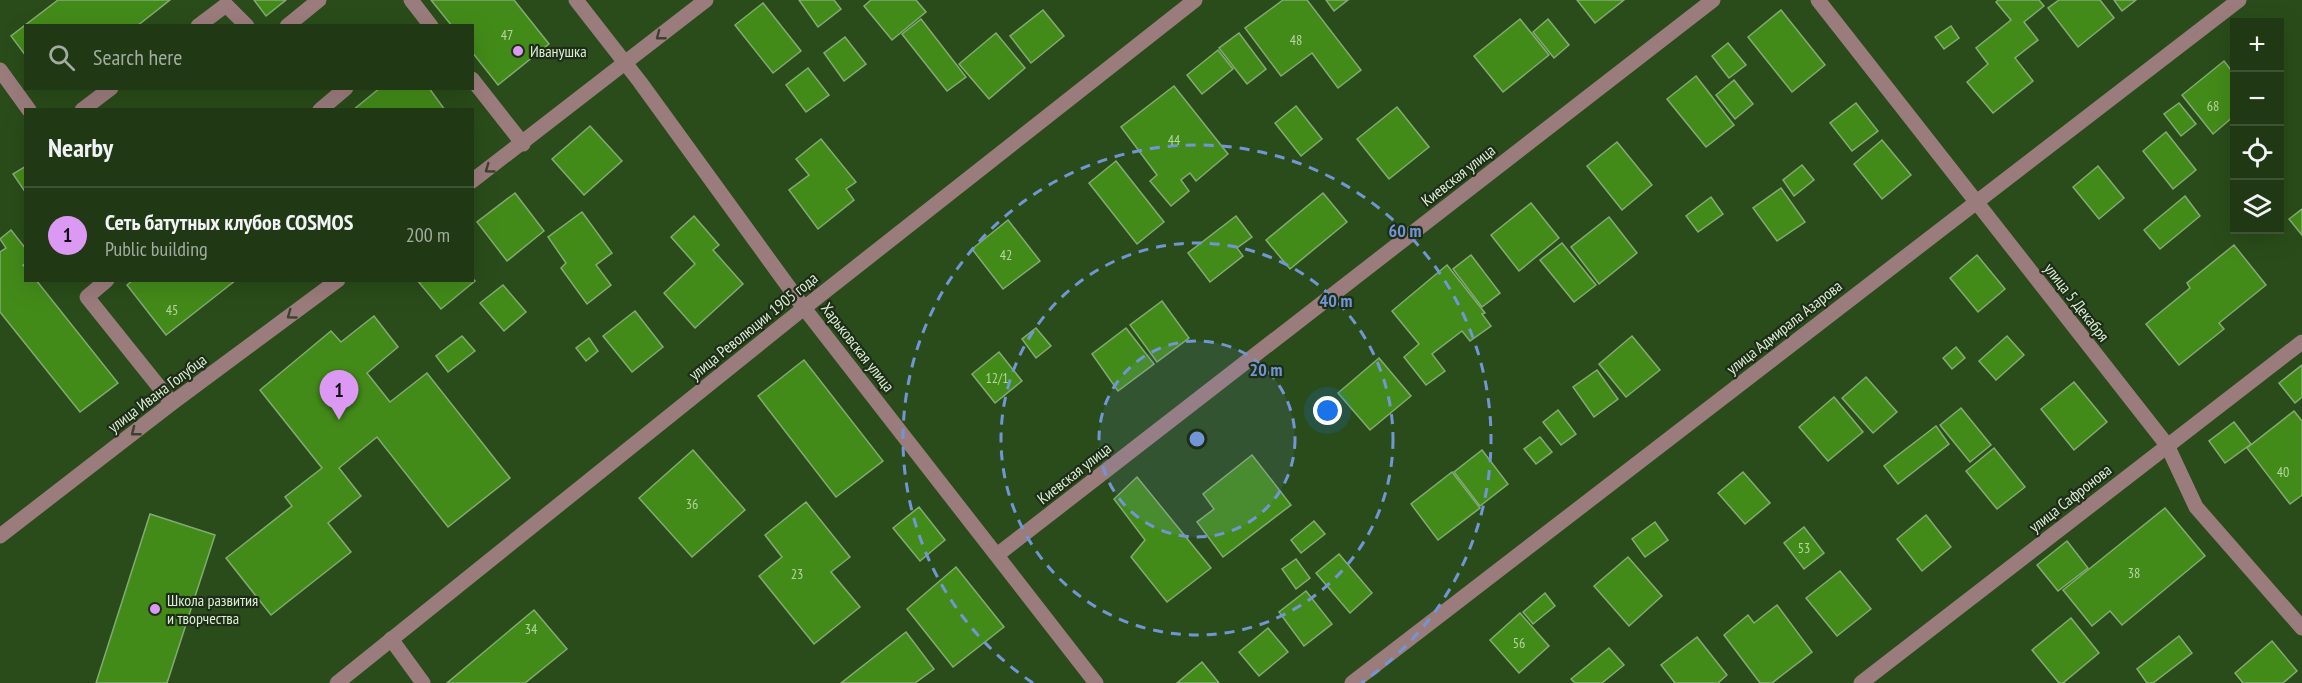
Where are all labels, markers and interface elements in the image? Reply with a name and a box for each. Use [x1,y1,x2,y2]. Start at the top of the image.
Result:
map controls [2230,18,2284,234]
button: + [2230,18,2284,72]
search box [24,24,474,90]
house number: 47 [501,26,513,44]
one-way arrow [656,29,667,40]
house number: 48 [1290,31,1302,49]
icon: search [45,41,78,74]
place label: Иванушка [530,41,587,61]
text: Search here [93,43,182,71]
marker: Иванушка [511,44,525,58]
button: − [2230,72,2284,126]
house number: 68 [2207,97,2219,115]
button: locate [2230,126,2284,180]
text: Nearby [48,131,113,164]
house number: 44 [1168,131,1181,149]
street label: Киевская улица [1417,140,1499,210]
one-way arrow [485,161,496,172]
button: layers [2230,180,2284,234]
text: Сеть батутных клубов COSMOS [105,208,353,236]
text: 60 m [1389,219,1421,242]
text: 1 [63,222,72,248]
text: 200 m [406,222,450,248]
text: Public building [105,236,208,262]
house number: 42 [1000,246,1012,264]
street label: улица 5 Декабря [2040,259,2114,345]
street label: улица Революции 1905 года [684,268,822,384]
street label: улица Адмирала Азарова [1722,276,1846,378]
text: 40 m [1320,289,1352,312]
street label: Харьковская улица [817,299,899,395]
house number: 45 [166,301,178,319]
one-way arrow [286,308,297,319]
street label: улица Ивана Голубца [104,349,210,437]
text: 20 m [1250,358,1282,381]
house number: 12/1 [985,369,1009,387]
pin: 1 [320,370,358,420]
your location [1313,396,1342,425]
one-way arrow [130,425,141,436]
centre of rings [1187,429,1207,449]
street label: Киевская улица [1033,438,1115,508]
street label: улица Сафронова [2025,460,2115,536]
house number: 40 [2277,463,2289,481]
house number: 36 [686,495,698,513]
house number: 53 [1798,539,1810,557]
house number: 38 [2128,564,2140,582]
house number: 23 [791,565,803,583]
place label: Школа развития и творчества [167,590,258,628]
marker: Школа развития и творчества [148,602,162,616]
house number: 34 [525,620,538,638]
house number: 56 [1513,634,1525,652]

